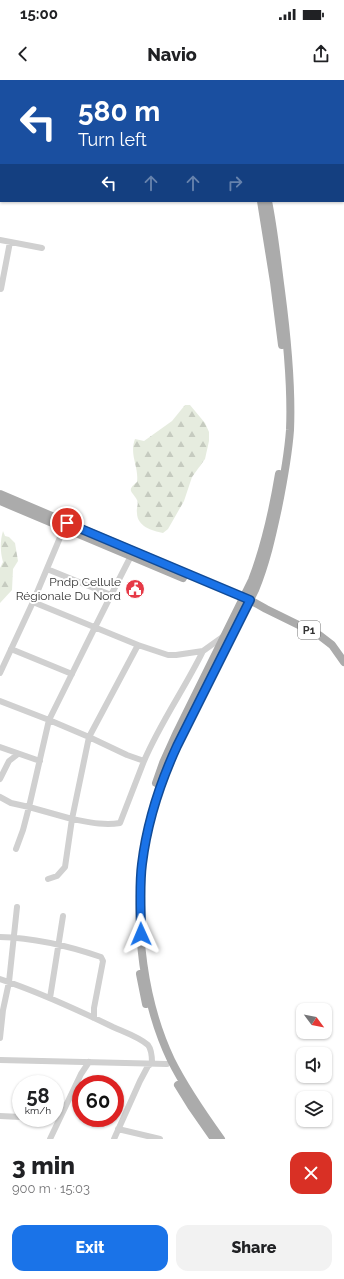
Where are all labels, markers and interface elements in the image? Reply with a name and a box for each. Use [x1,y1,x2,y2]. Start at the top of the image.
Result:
text: 15:00 [20,5,58,23]
icon: back [12,43,34,65]
icon: share [310,43,332,65]
text: Navio [147,44,197,65]
text: 580 m [78,95,160,128]
icon: left [12,96,64,148]
text: Turn left [78,129,147,150]
icon: left [98,172,120,194]
icon: ahead [140,172,162,194]
icon: ahead [182,172,204,194]
icon: right [224,172,246,194]
pin [50,506,84,540]
icon: arrive [56,512,78,534]
place label: Pndp Cellule Régionale Du Nord [16,575,121,603]
public building icon: Pndp Cellule Régionale Du Nord [124,578,146,600]
road number: P1 [298,621,320,639]
position arrow [120,913,162,955]
north arrow [296,1003,332,1039]
map controls [296,1003,332,1127]
button: sound [296,1047,332,1083]
speed limit sign: 60 [72,1075,124,1127]
text: 58 [26,1084,50,1108]
button: layers [296,1091,332,1127]
text: km/h [25,1105,51,1116]
text: 3 min [12,1151,75,1180]
button: close [290,1152,332,1194]
text: 900 m · 15:03 [12,1181,90,1196]
button: Exit [12,1225,168,1271]
button: Share [176,1225,332,1271]

